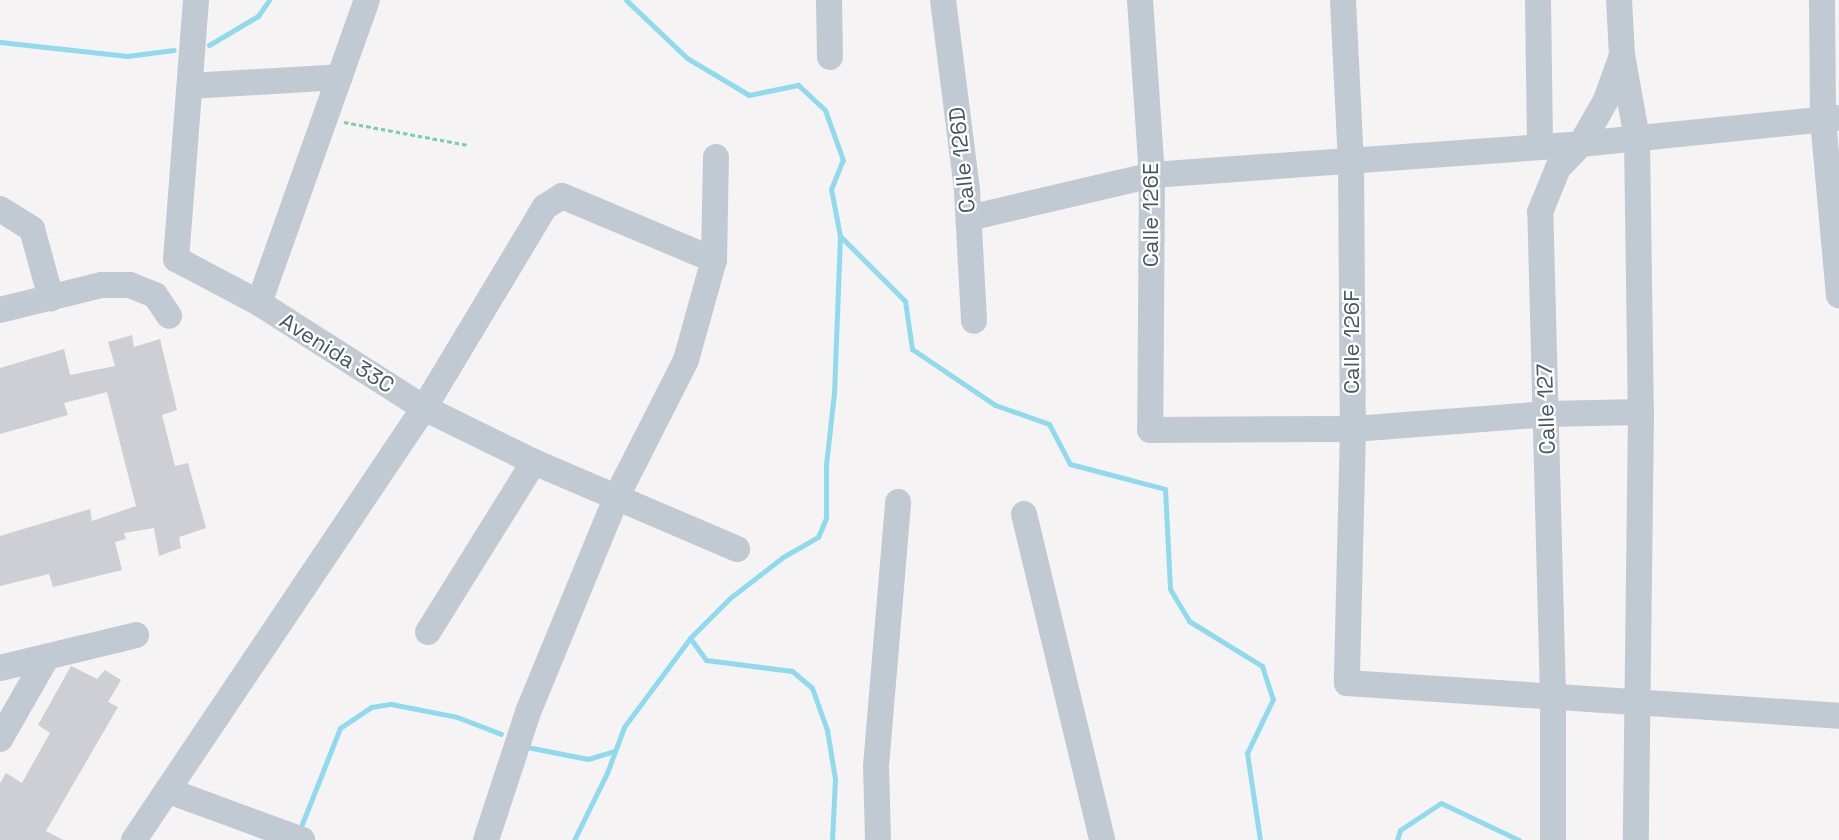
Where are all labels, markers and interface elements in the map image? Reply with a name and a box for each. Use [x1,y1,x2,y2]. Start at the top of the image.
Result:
street label: Calle 126D [943,106,981,214]
street label: Calle 126E [1138,163,1164,267]
street label: Calle 126F [1339,290,1365,394]
street label: Avenida 33C [275,307,399,399]
street label: Calle 127 [1531,363,1561,455]

